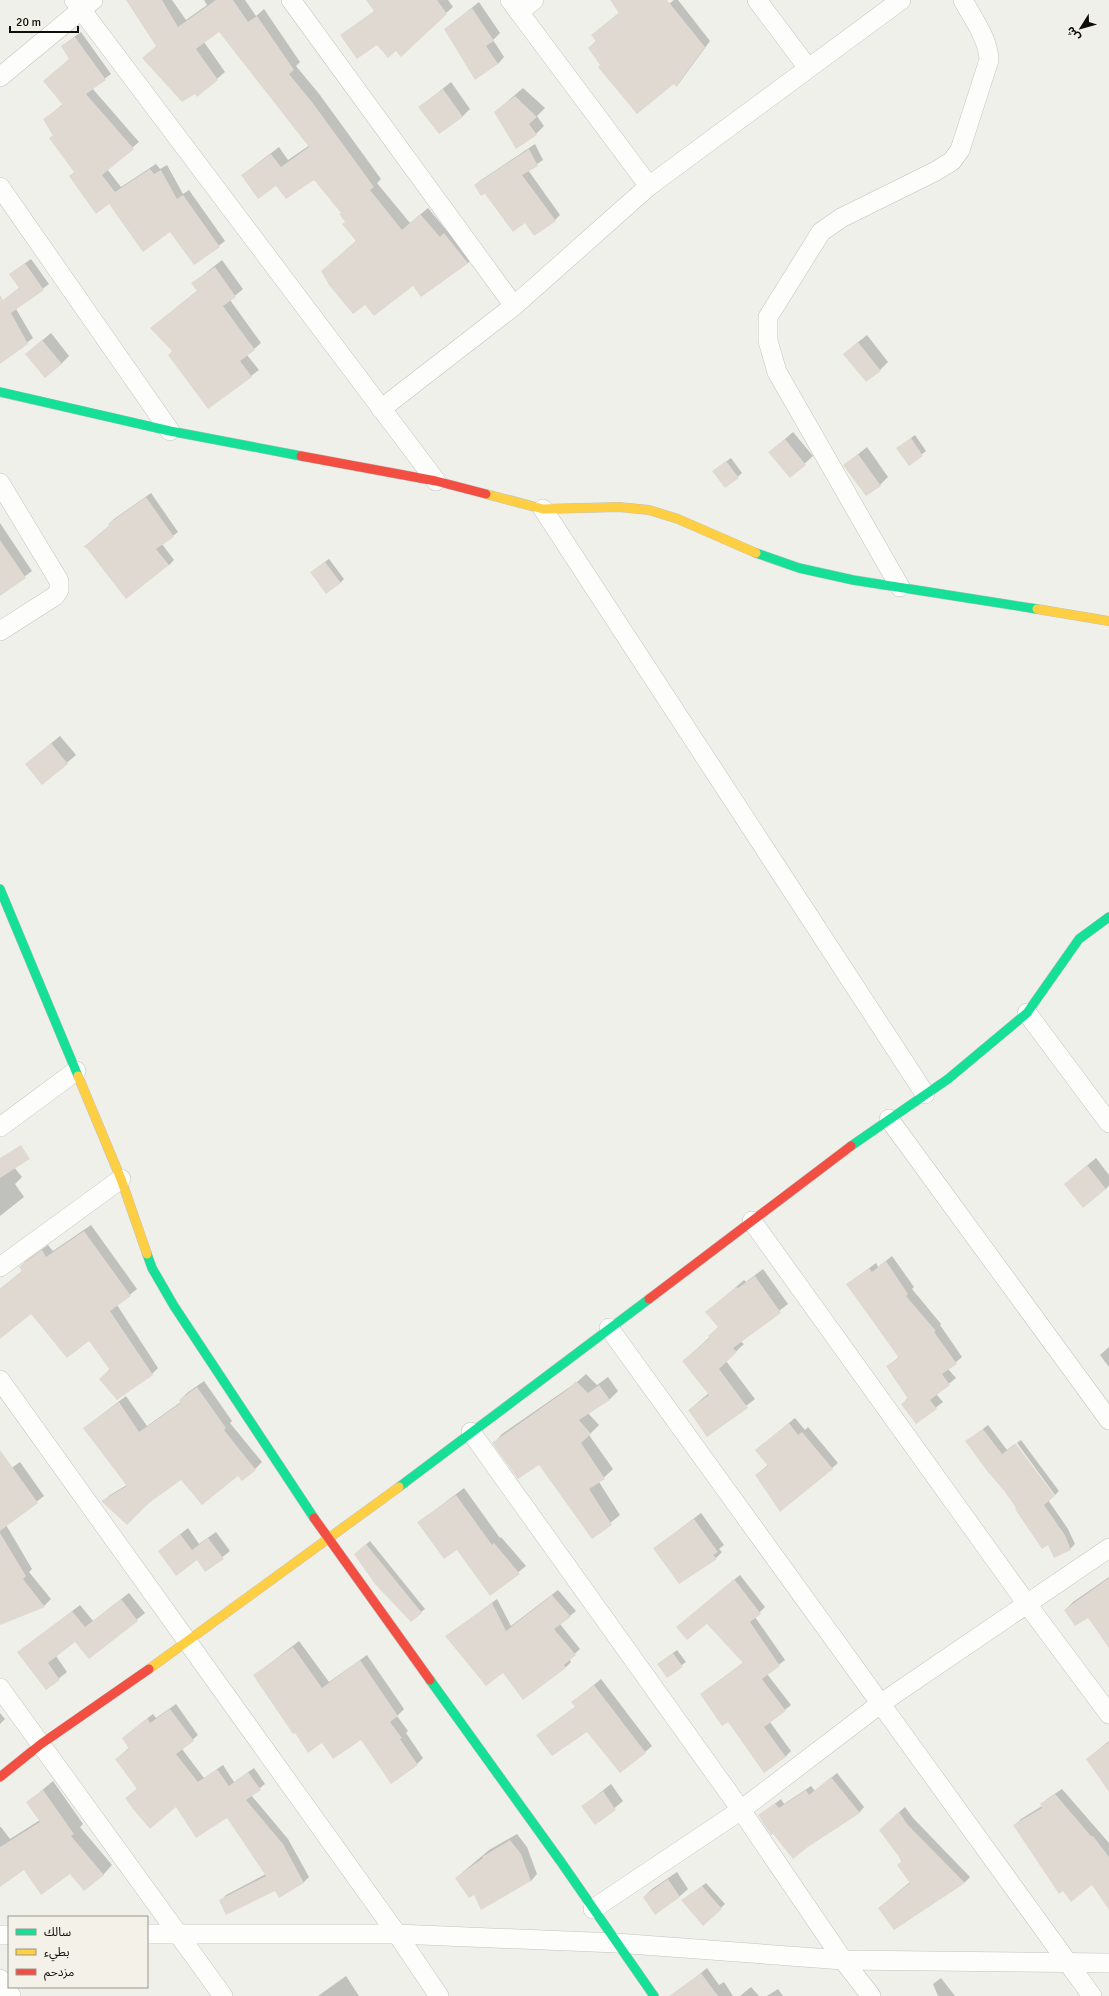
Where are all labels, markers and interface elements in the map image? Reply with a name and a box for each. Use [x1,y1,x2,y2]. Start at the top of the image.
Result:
scale bar [10,8,78,34]
north arrow [1061,8,1101,48]
text: 20 m [16,15,41,30]
text: ش [1064,24,1083,44]
legend [8,1916,148,1988]
text: سالك [44,1925,71,1940]
text: بطيء [44,1945,70,1962]
text: مزدحم [44,1965,74,1981]

